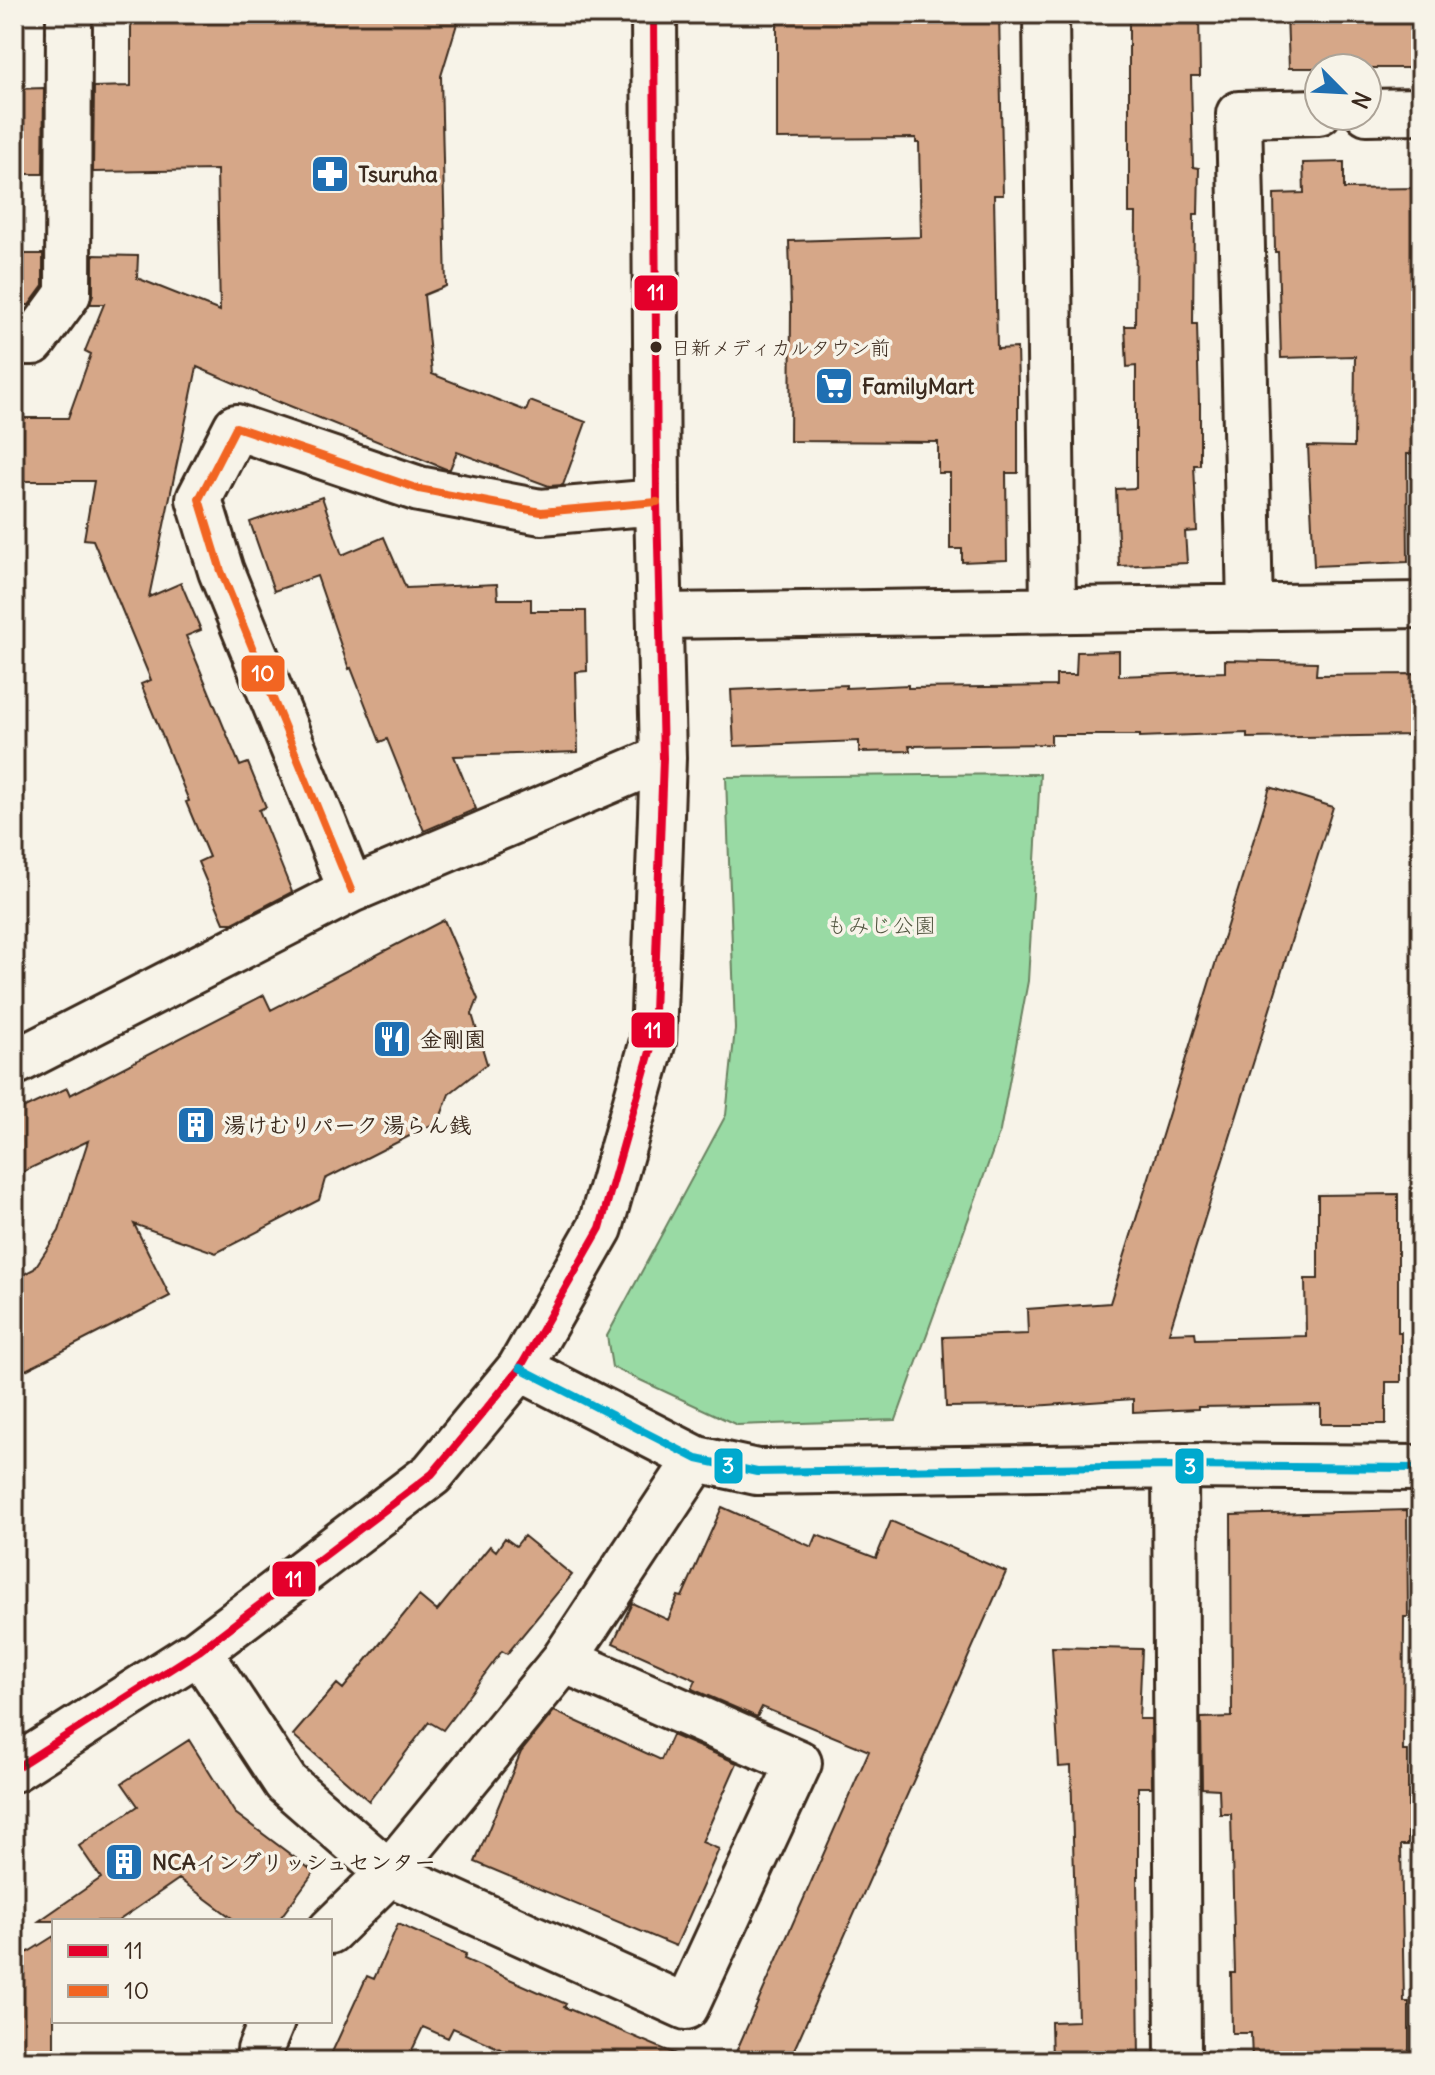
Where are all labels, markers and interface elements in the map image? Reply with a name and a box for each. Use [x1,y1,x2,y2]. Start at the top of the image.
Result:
north arrow [1303,52,1383,132]
text: N [1345,87,1377,113]
pharmacy icon: Tsuruha [309,153,351,195]
place label: Tsuruha [358,160,438,188]
line badge: 11 [633,274,679,312]
text: 11 [647,278,665,306]
place label: 日新メディカルタウン前 [671,335,890,360]
marker: 日新メディカルタウン前 [648,339,664,355]
supermarket icon: FamilyMart [813,365,855,407]
place label: FamilyMart [862,372,975,400]
line badge: 10 [240,654,286,693]
text: 10 [251,659,275,687]
park label: もみじ公園 [826,911,936,939]
line badge: 11 [630,1011,676,1049]
text: 11 [644,1016,662,1044]
restaurant icon: 金剛園 [371,1018,413,1060]
place label: 金剛園 [420,1025,486,1053]
building icon: 湯けむりパーク 湯らん銭 [175,1104,217,1146]
place label: 湯けむりパーク 湯らん銭 [224,1111,471,1139]
line badge: 3 [713,1447,744,1485]
line badge: 3 [1174,1447,1205,1485]
text: 3 [722,1451,734,1479]
text: 3 [1184,1452,1196,1480]
line badge: 11 [271,1560,317,1598]
text: 11 [285,1565,303,1593]
building icon: NCAイングリッシュセンター [103,1841,145,1883]
place label: NCAイングリッシュセンター [152,1848,436,1876]
legend [52,1919,332,2023]
text: 11 [124,1935,143,1965]
text: 10 [124,1975,149,2005]

